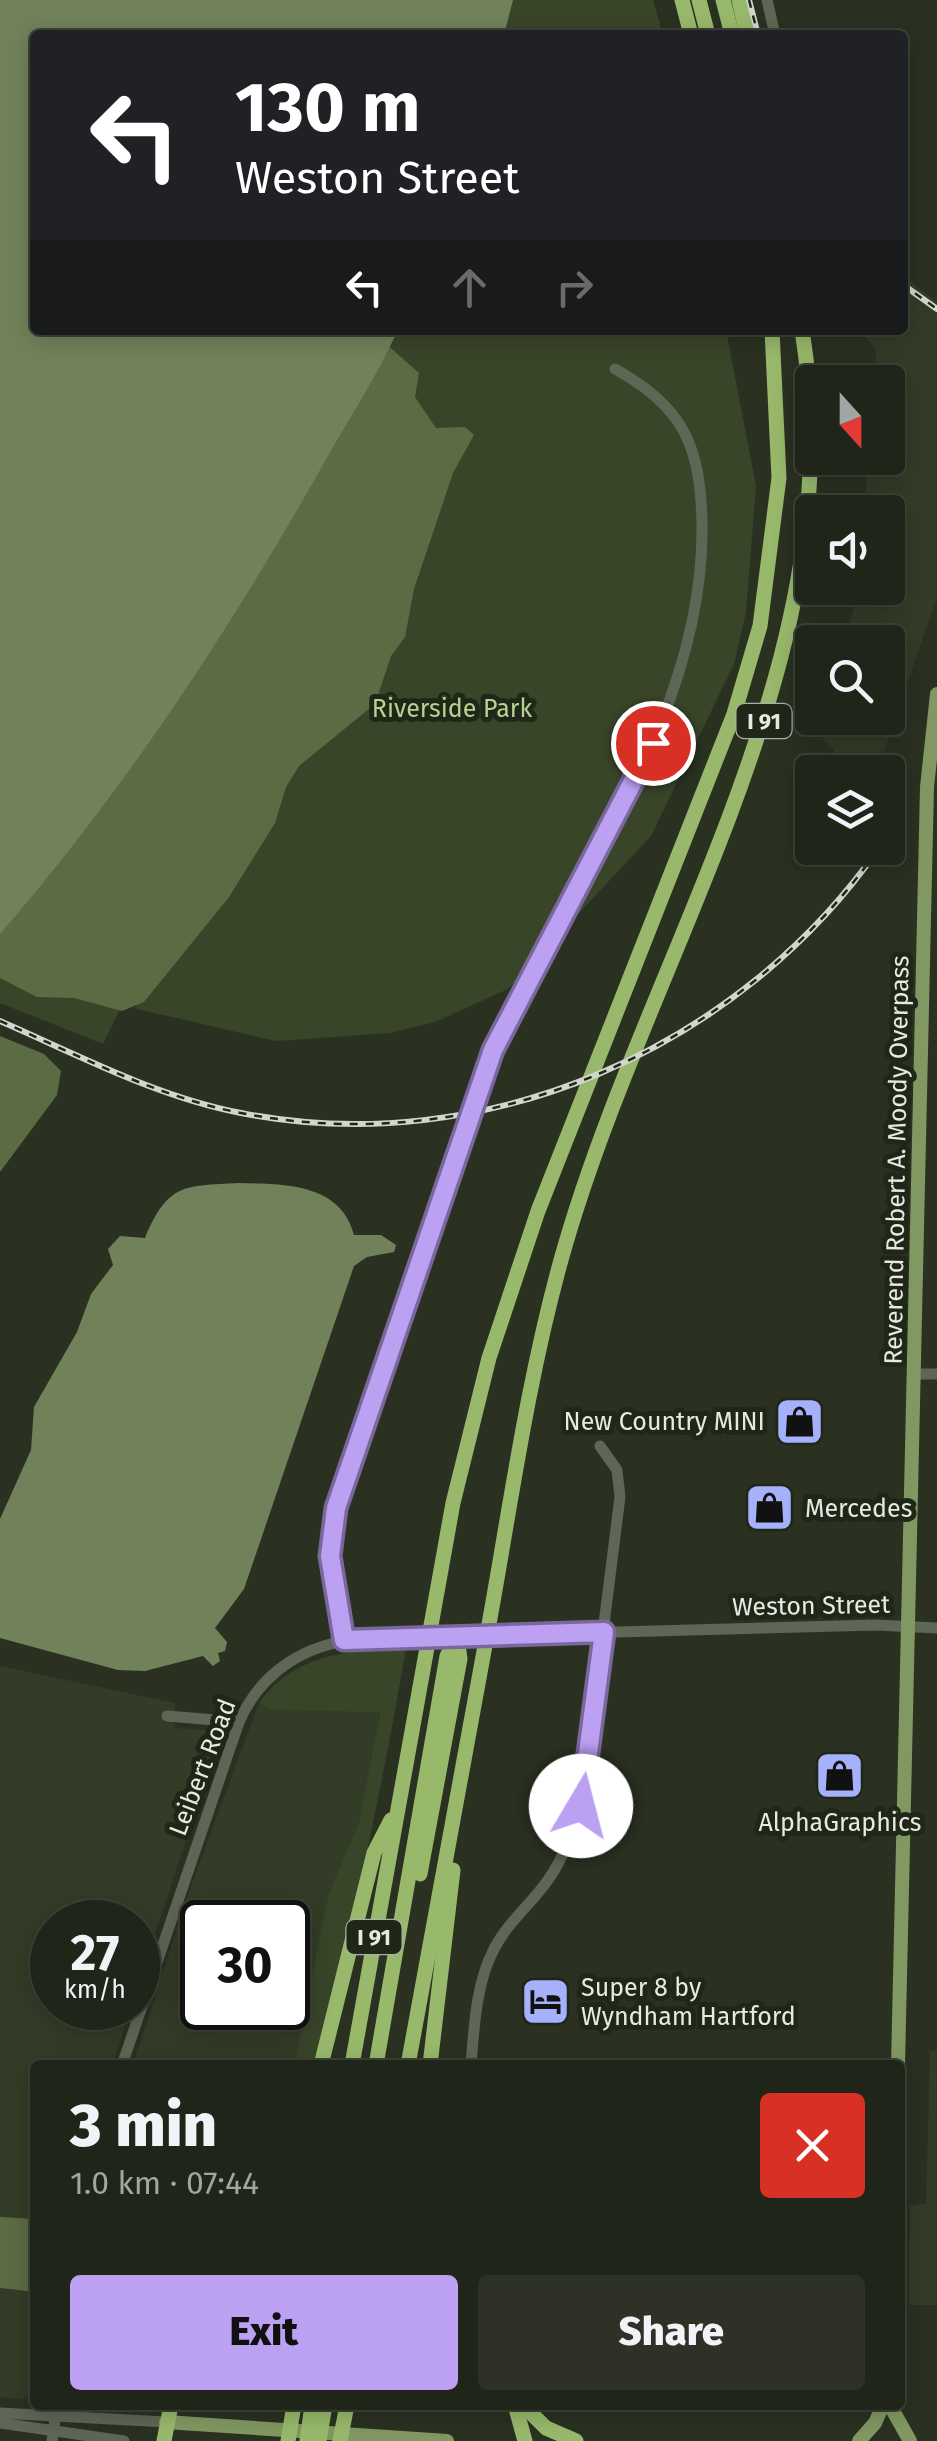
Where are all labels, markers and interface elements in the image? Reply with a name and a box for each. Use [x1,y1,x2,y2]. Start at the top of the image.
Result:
text: 130 m [235,66,421,150]
icon: left [70,70,200,200]
text: Weston Street [235,151,520,205]
icon: left [337,260,392,315]
icon: ahead [442,260,497,315]
icon: right [547,260,602,315]
north arrow [795,365,905,475]
map controls [795,365,905,865]
button: sound [795,495,905,605]
button: search [795,625,905,735]
park label: Riverside Park [372,694,532,724]
pin [611,701,696,786]
road number: I 91 [736,704,792,738]
icon: arrive [626,716,681,771]
button: layers [795,755,905,865]
street label: Reverend Robert A. Moody Overpass [878,955,916,1365]
shop icon: New Country MINI [774,1395,826,1447]
place label: New Country MINI [564,1407,765,1437]
shop icon: Mercedes [744,1482,796,1534]
place label: Mercedes [805,1494,912,1524]
street label: Weston Street [732,1590,891,1622]
street label: Leibert Road [163,1695,243,1840]
shop icon: AlphaGraphics [814,1750,866,1802]
position arrow [529,1754,633,1858]
place label: AlphaGraphics [758,1808,922,1838]
speed limit sign: 30 [180,1900,310,2030]
road number: I 91 [346,1920,402,1954]
text: 27 [71,1923,119,1983]
place label: Super 8 by Wyndham Hartford [581,1973,796,2032]
text: km/h [64,1975,126,2005]
hotel icon: Super 8 by Wyndham Hartford [520,1975,572,2027]
text: 3 min [70,2090,217,2162]
button: close [760,2093,865,2198]
text: 1.0 km · 07:44 [70,2164,259,2202]
button: Exit [70,2275,458,2390]
button: Share [478,2275,865,2390]

